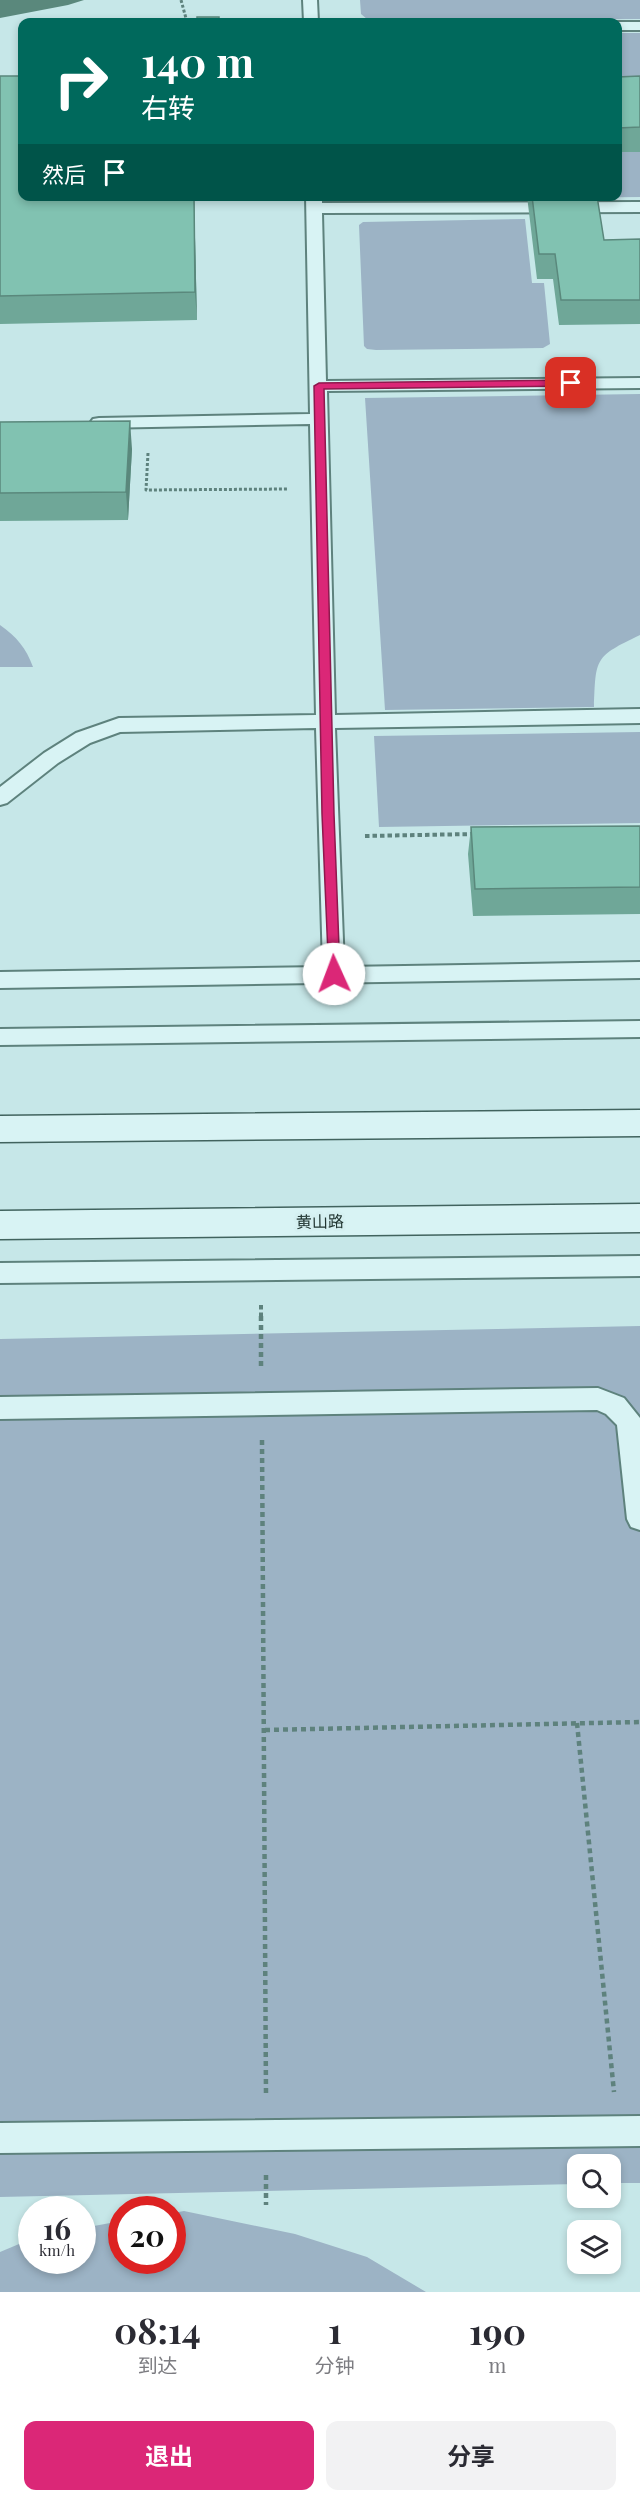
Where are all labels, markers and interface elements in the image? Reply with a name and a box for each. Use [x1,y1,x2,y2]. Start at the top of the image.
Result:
text: 140 m [141,33,254,89]
icon: right [42,42,120,120]
text: 右转 [141,89,195,125]
icon: arrive [98,156,131,189]
text: 然后 [42,159,86,189]
pin [545,357,596,408]
icon: arrive [554,366,587,399]
position arrow [302,942,366,1006]
street label: 黄山路 [296,1210,344,1232]
map controls [567,2154,621,2274]
button: search [567,2154,621,2208]
speed limit sign: 20 [108,2196,186,2274]
text: 16 [43,2208,71,2248]
button: layers [567,2220,621,2274]
text: km/h [39,2240,75,2260]
text: 08:14 [114,2305,201,2353]
text: 1 [328,2305,342,2353]
text: 190 [469,2306,526,2354]
text: 到达 [137,2351,177,2378]
text: 分钟 [315,2351,355,2378]
text: m [489,2351,506,2378]
button: 退出 [24,2421,314,2490]
button: 分享 [326,2421,616,2490]

